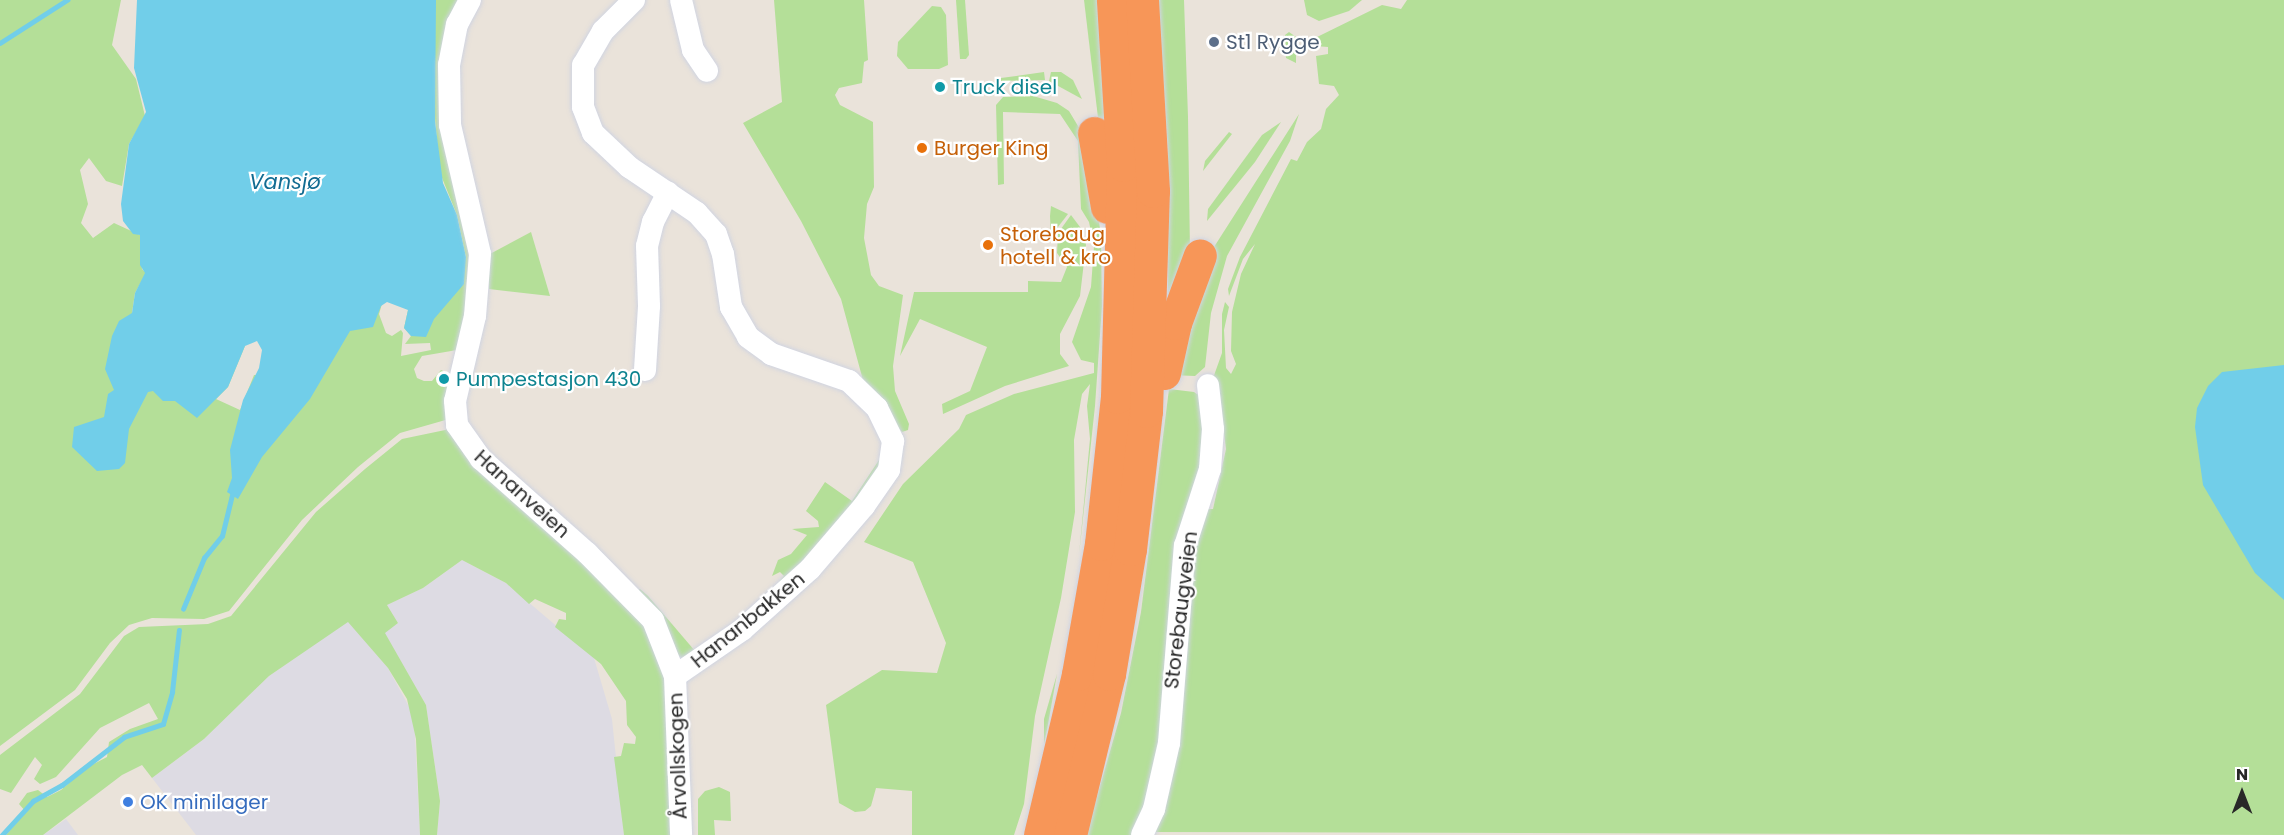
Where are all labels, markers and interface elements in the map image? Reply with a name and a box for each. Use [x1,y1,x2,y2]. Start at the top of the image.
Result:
place label: St1 Rygge [1226,30,1320,54]
marker: St1 Rygge [1207,35,1221,49]
place label: Truck disel [952,75,1057,99]
marker: Truck disel [933,80,947,94]
place label: Burger King [934,136,1048,160]
marker: Burger King [915,141,929,155]
water label: Vansjø [249,169,321,195]
place label: Storebaug hotell & kro [1000,222,1111,269]
marker: Storebaug hotell & kro [981,238,995,252]
place label: Pumpestasjon 430 [456,367,641,391]
marker: Pumpestasjon 430 [437,372,451,386]
street label: Hananveien [469,445,575,543]
street label: Storebaugveien [1159,530,1203,690]
street label: Hananbakken [686,567,810,673]
street label: Årvollskogen [664,692,692,820]
north arrow [2212,763,2272,823]
text: N [2236,763,2248,786]
place label: OK minilager [140,790,268,814]
marker: OK minilager [121,795,135,809]

